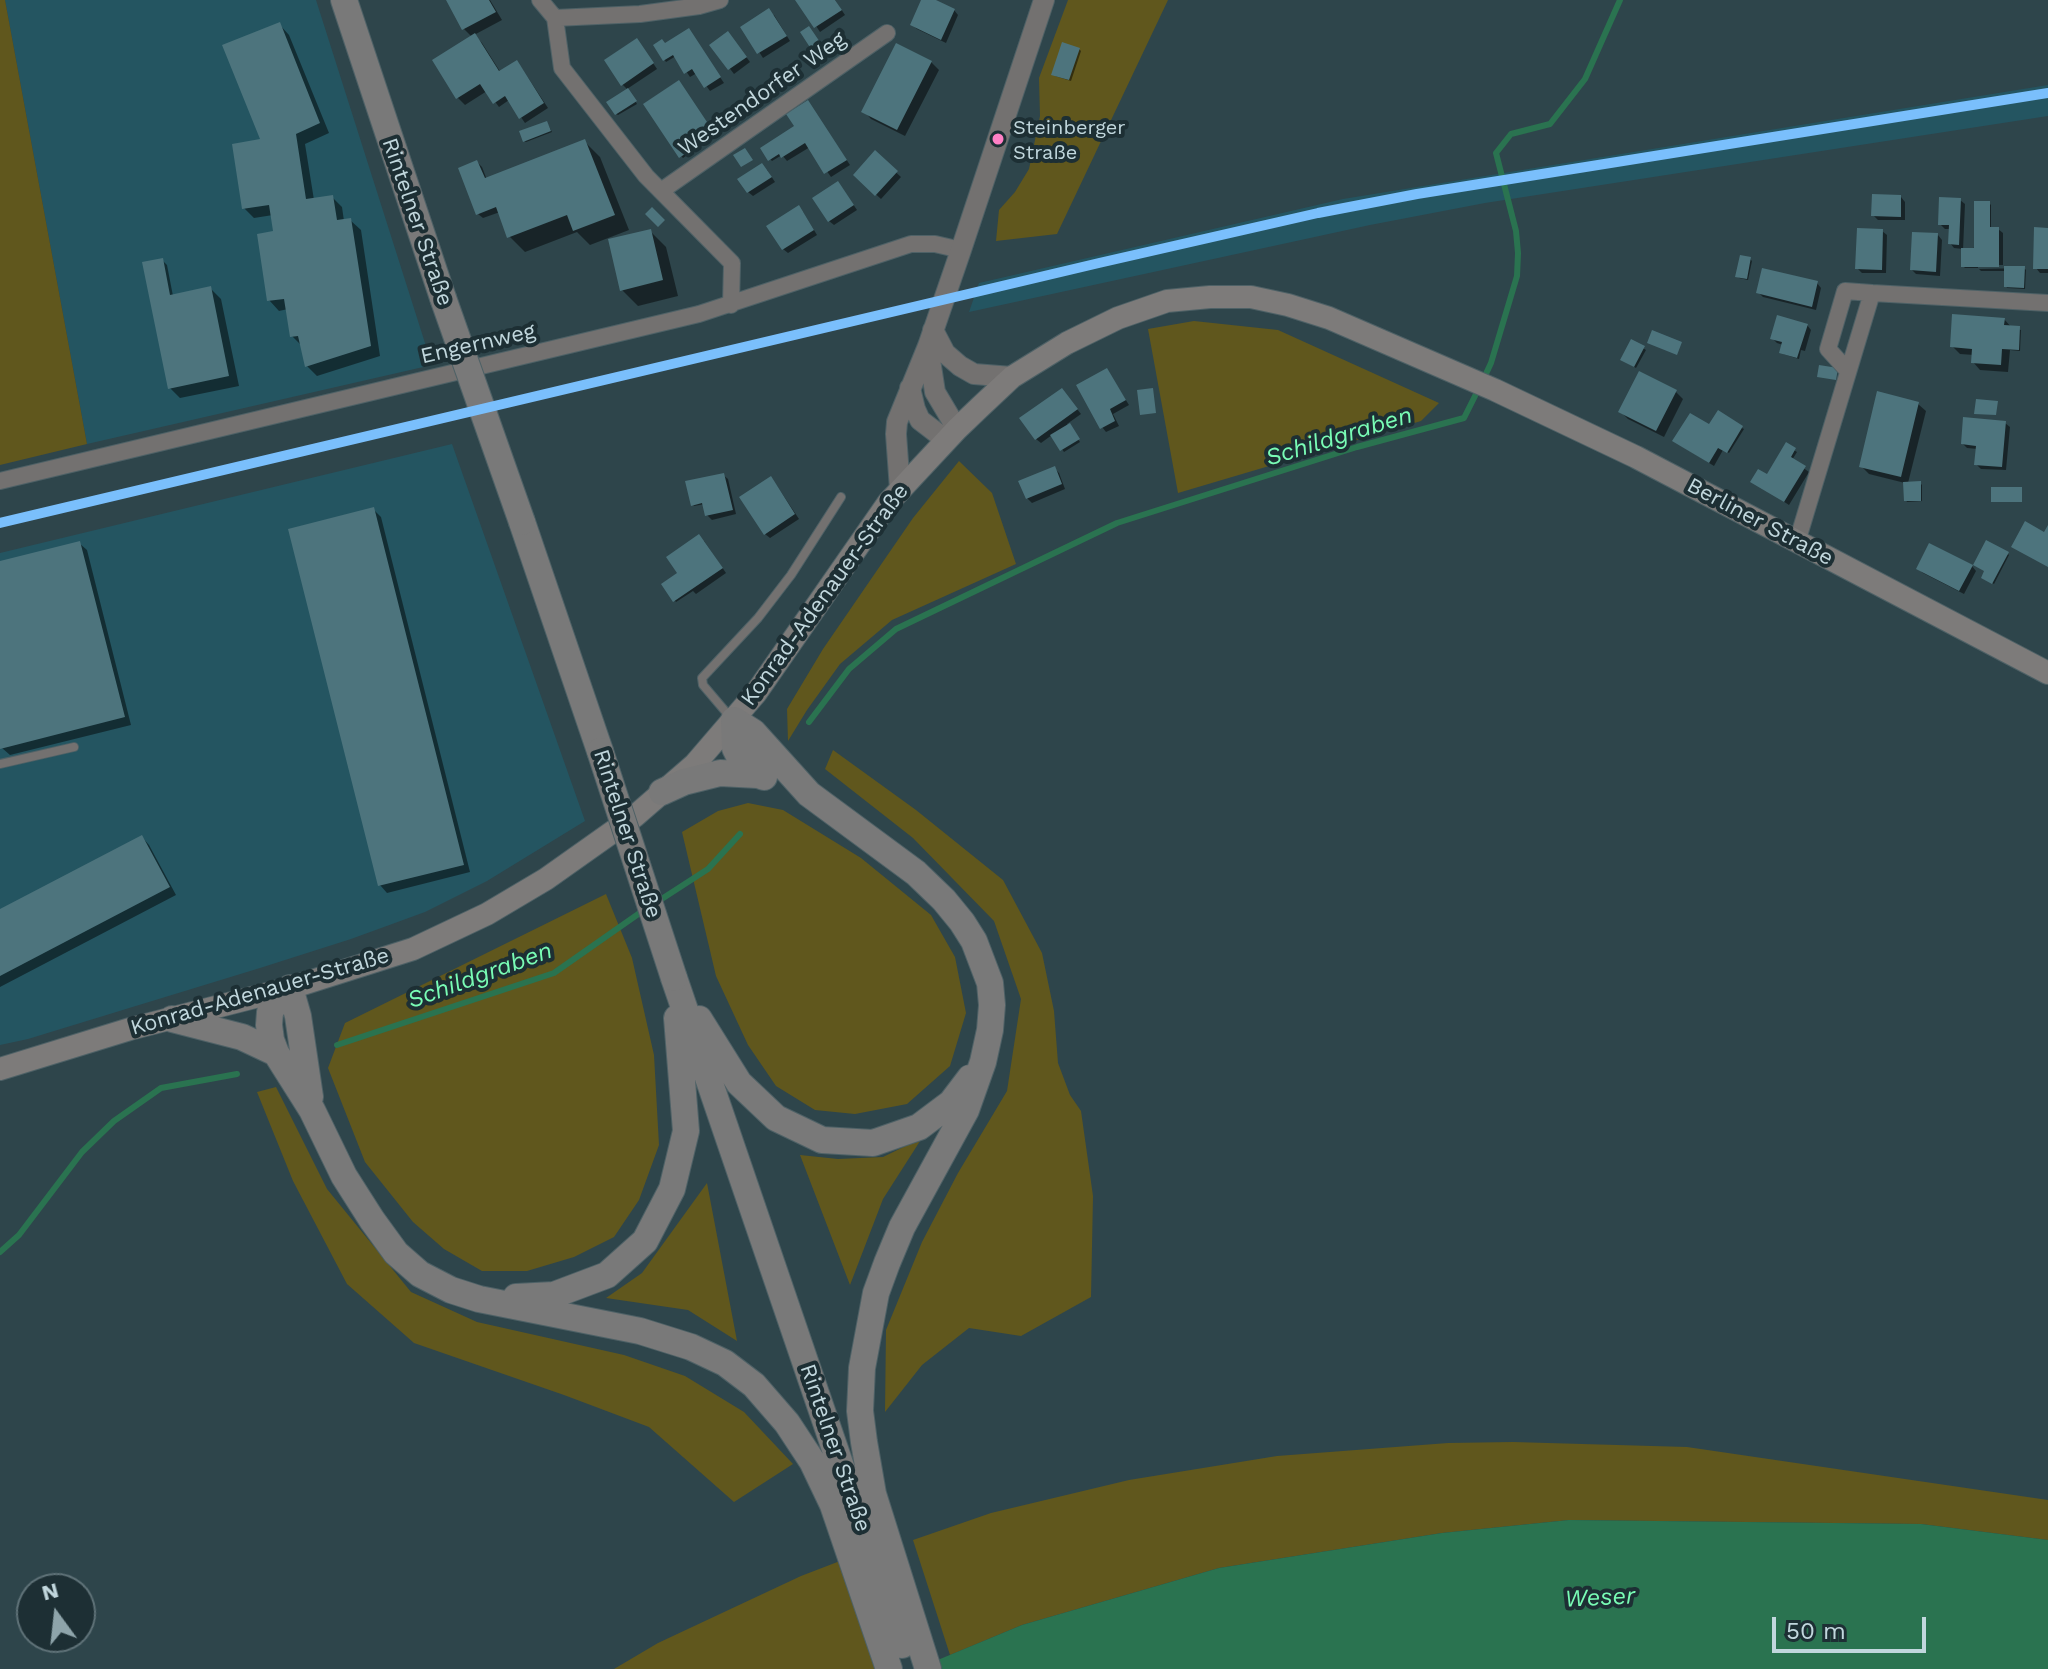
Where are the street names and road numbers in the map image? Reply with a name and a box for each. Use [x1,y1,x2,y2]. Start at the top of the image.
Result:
street label: Westendorfer Weg [673,26,851,162]
street label: Rintelner Straße [376,135,458,309]
street label: Engernweg [418,318,538,370]
street label: Berliner Straße [1682,472,1838,572]
street label: Konrad-Adenauer-Straße [736,479,914,711]
street label: Rintelner Straße [587,746,667,922]
street label: Konrad-Adenauer-Straße [128,942,392,1042]
street label: Rintelner Straße [794,1361,876,1535]

